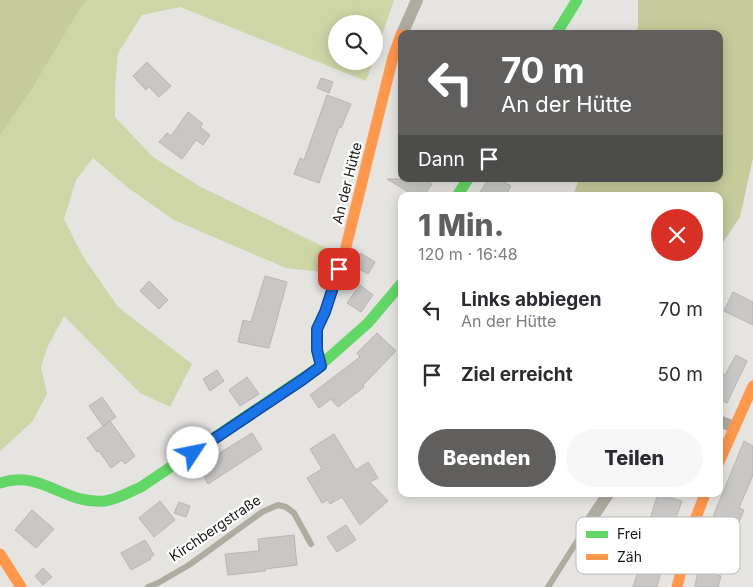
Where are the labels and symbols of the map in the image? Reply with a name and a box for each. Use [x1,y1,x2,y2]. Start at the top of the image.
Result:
street label: An der Hütte [328,140,365,225]
pin [318,248,360,290]
position arrow [166,426,218,478]
street label: Kirchbergstraße [166,491,264,564]
legend [576,517,740,574]
text: Frei [617,525,641,542]
text: Zäh [617,548,642,565]

